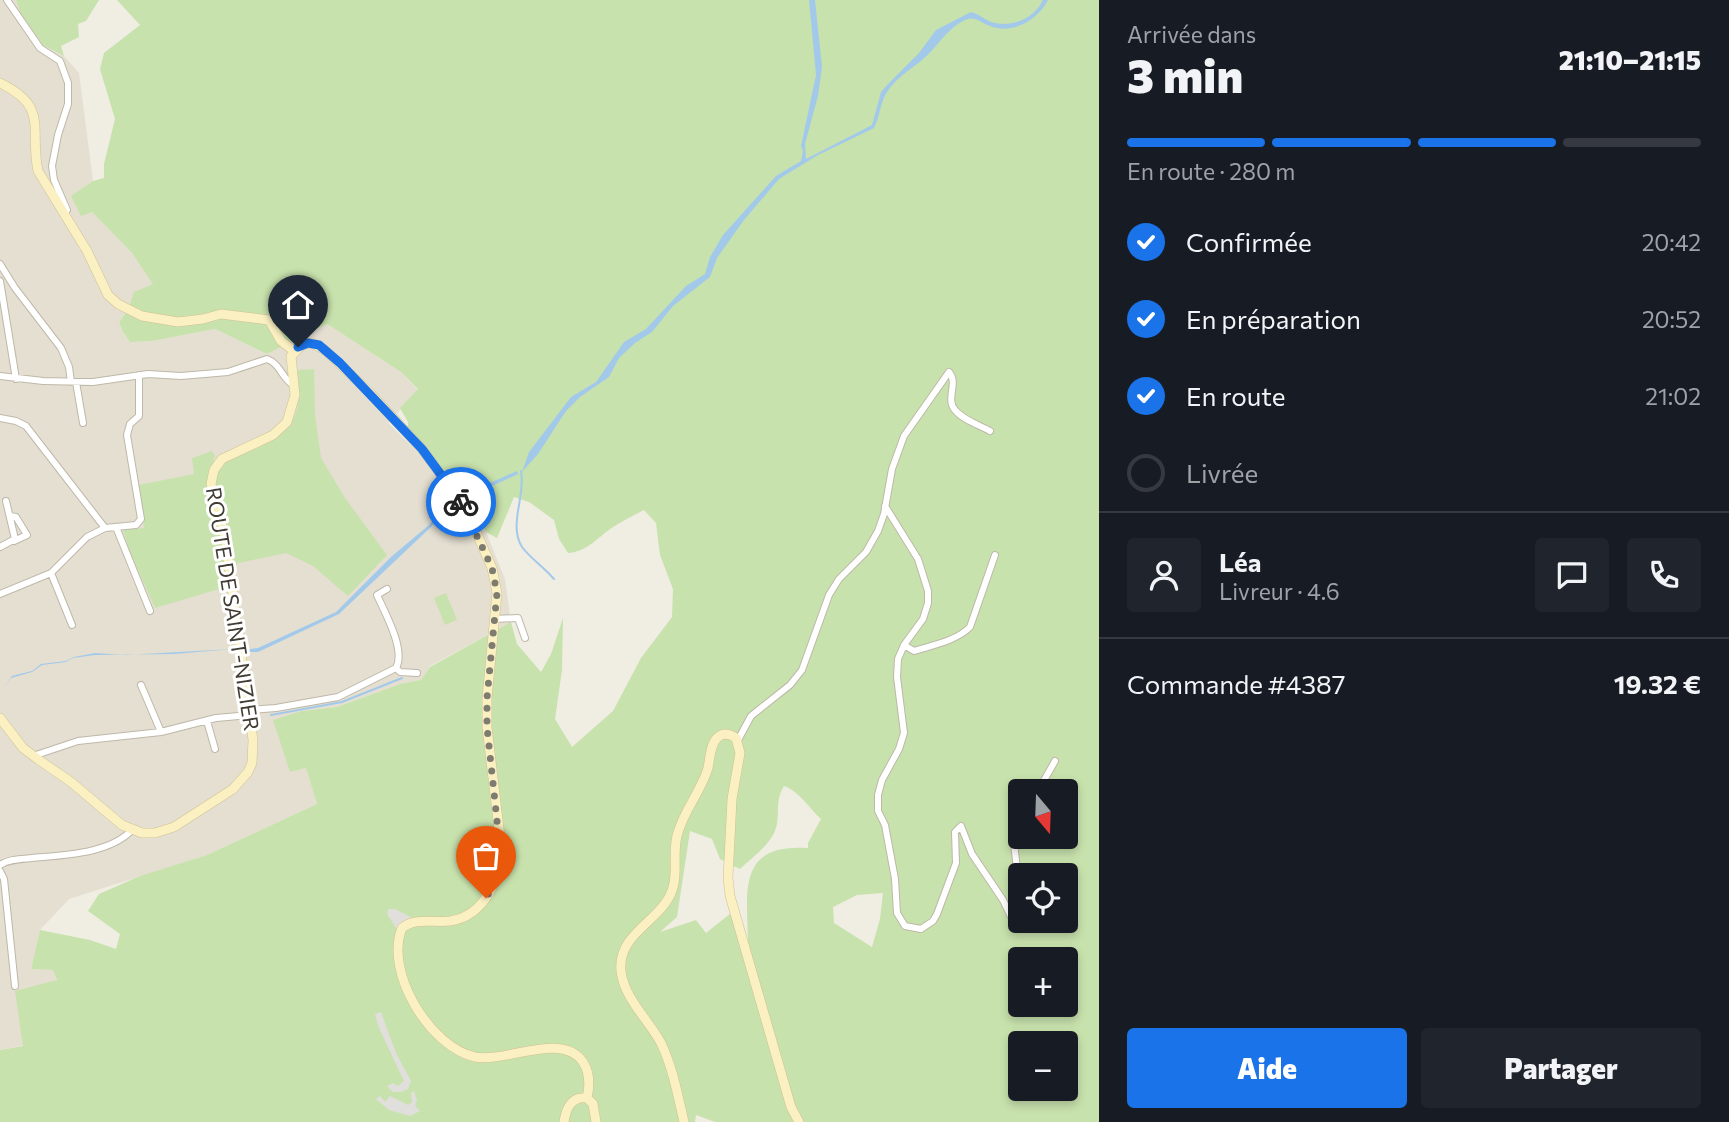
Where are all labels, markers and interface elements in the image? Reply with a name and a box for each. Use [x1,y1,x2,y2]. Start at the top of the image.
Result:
text: Arrivée dans [1127,20,1256,48]
text: 21:10–21:15 [1559,44,1701,75]
text: 3 min [1127,46,1243,102]
text: En route · 280 m [1127,157,1295,185]
icon: check [1127,223,1165,261]
text: Confirmée [1186,226,1312,257]
text: 20:42 [1642,228,1701,256]
pin [268,275,328,347]
icon: home [279,286,317,324]
icon: check [1127,300,1165,338]
text: En préparation [1186,303,1361,334]
text: 20:52 [1642,305,1701,333]
icon: check [1127,377,1165,415]
text: En route [1186,380,1286,411]
text: 21:02 [1645,382,1701,410]
text: Livrée [1186,457,1258,488]
courier [426,467,496,537]
icon: bike [442,483,480,521]
street label: ROUTE DE SAINT-NIZIER [202,485,265,732]
button: person [1127,538,1201,612]
button: chat [1535,538,1609,612]
button: phone [1627,538,1701,612]
text: Léa [1219,546,1262,577]
text: Livreur · 4.6 [1219,577,1340,605]
text: Commande #4387 [1127,668,1346,699]
text: 19.32 € [1614,668,1701,699]
north arrow [1008,779,1078,849]
map controls [1008,779,1078,1101]
pin [456,826,516,898]
icon: bag [467,837,505,875]
button: locate [1008,863,1078,933]
button: + [1008,947,1078,1017]
button: Aide [1127,1028,1407,1108]
button: Partager [1421,1028,1701,1108]
button: − [1008,1031,1078,1101]

